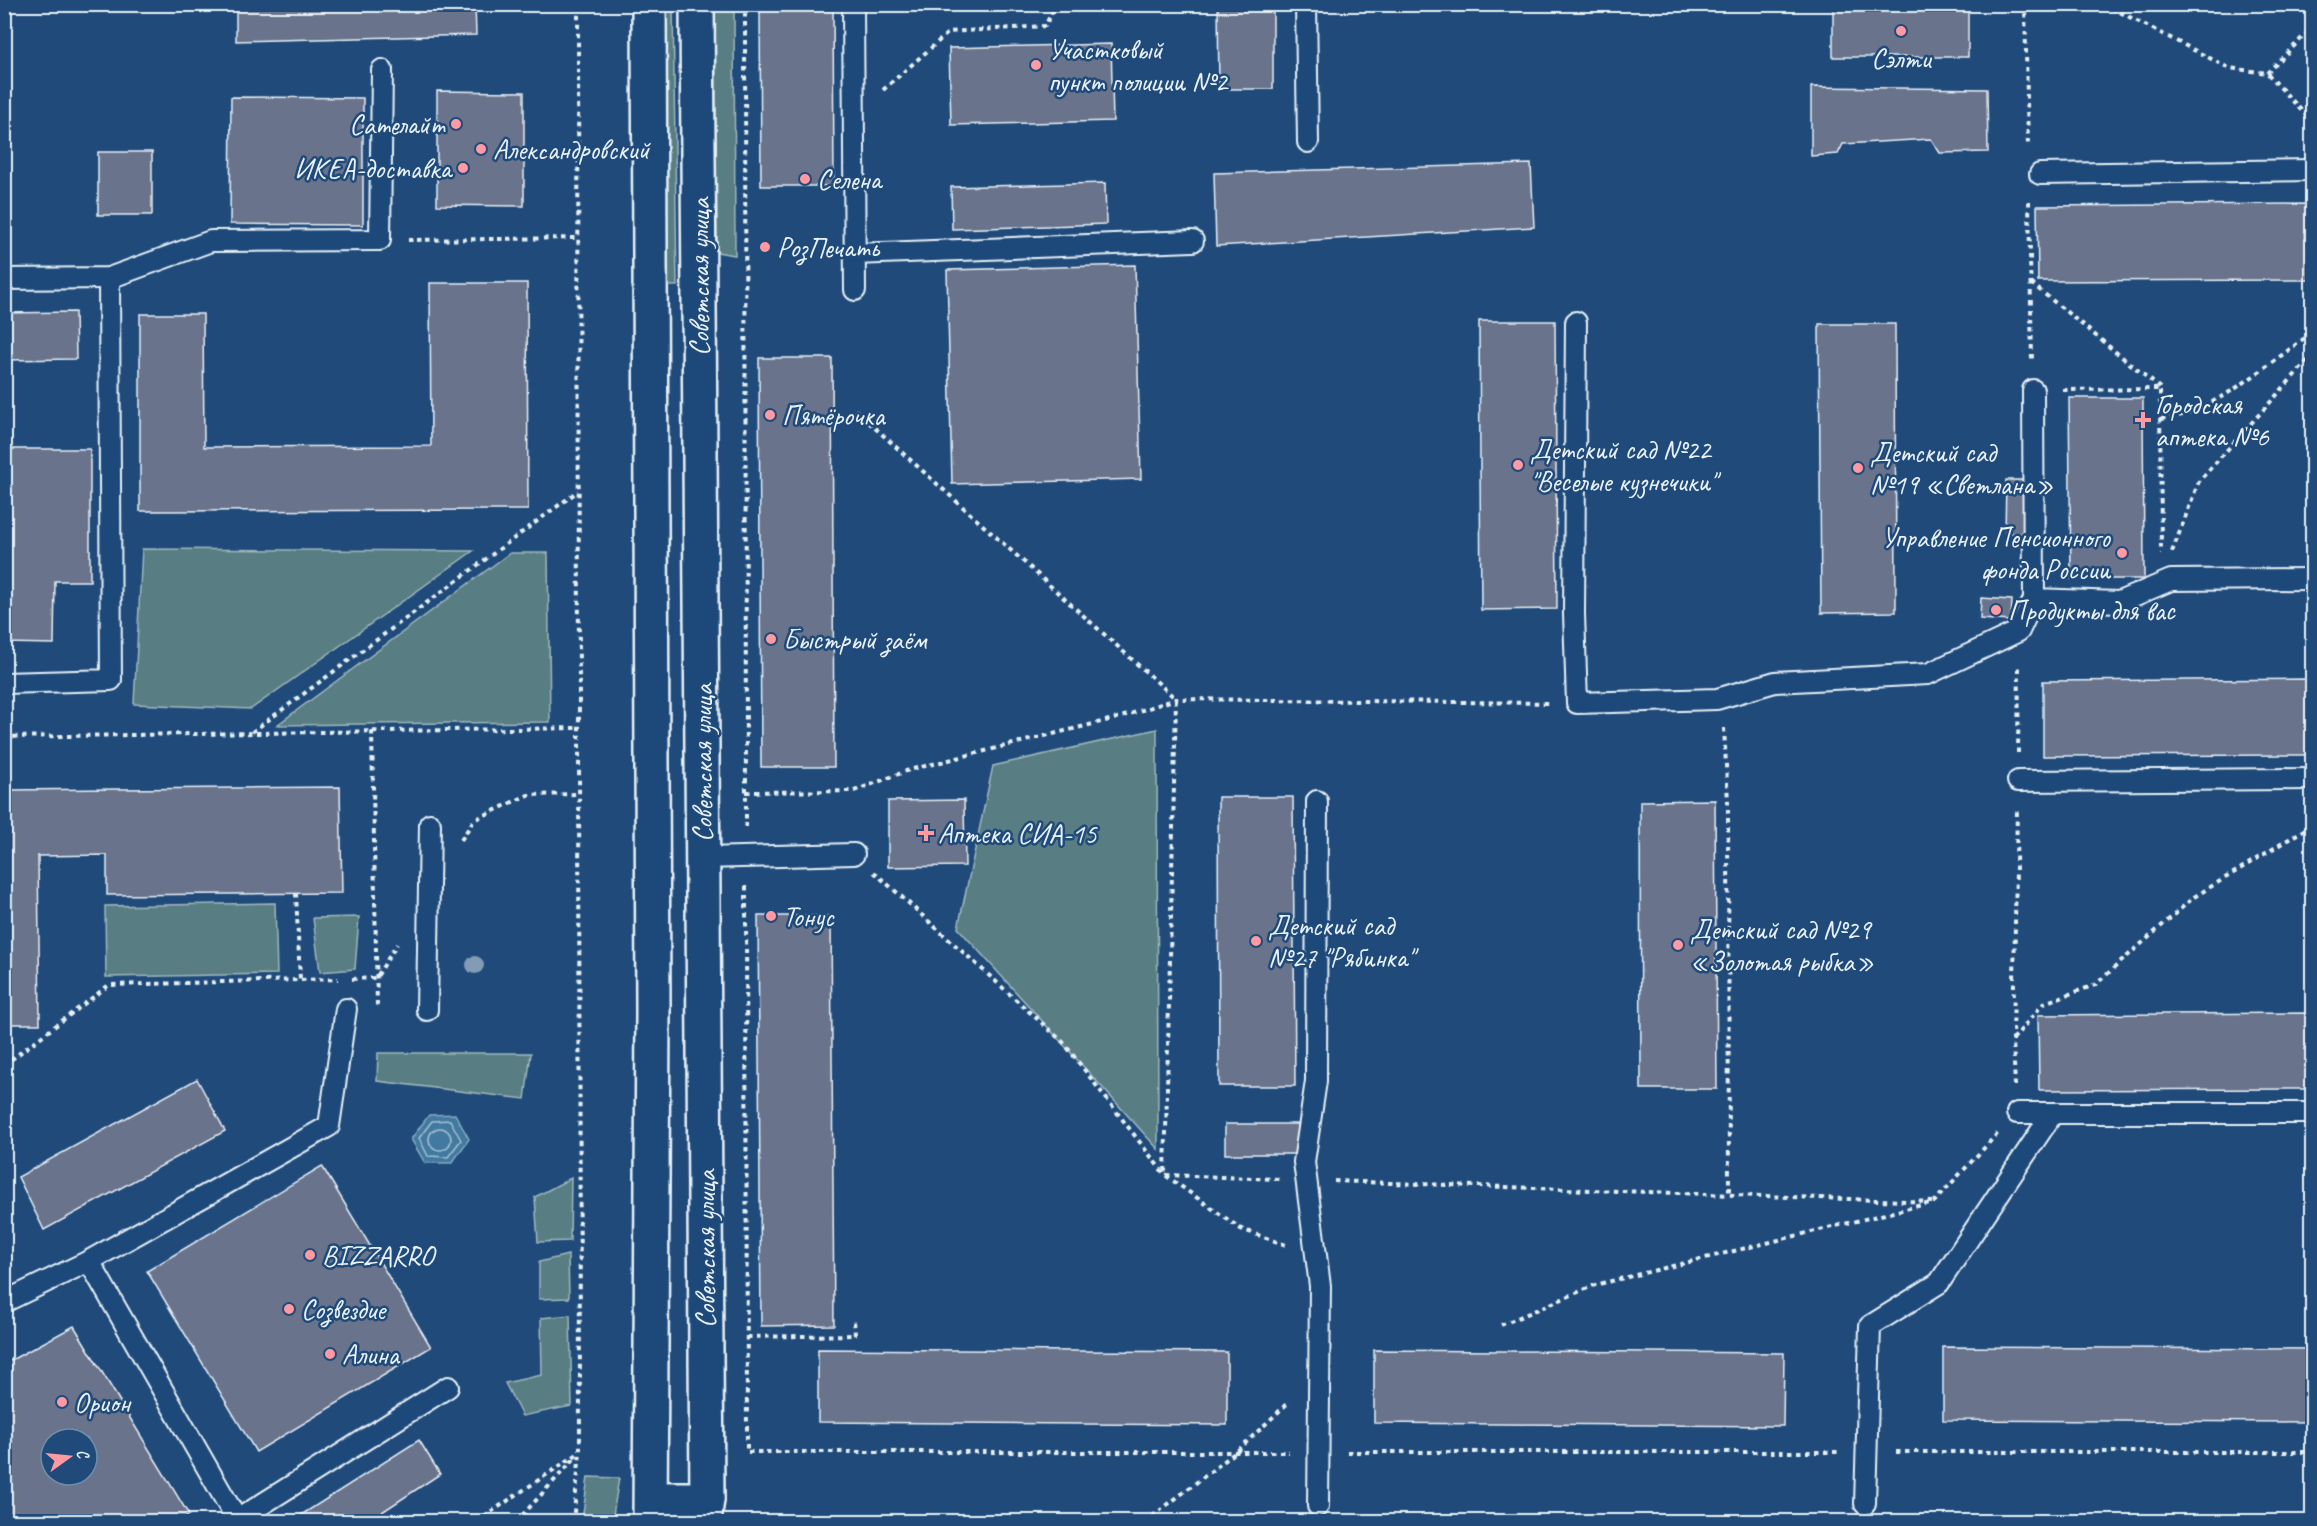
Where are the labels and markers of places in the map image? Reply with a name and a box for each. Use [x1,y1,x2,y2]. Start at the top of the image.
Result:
marker: Сэлти [1894,24,1908,38]
place label: Участковый пункт полиции №2 [1048,32,1230,99]
place label: Сэлти [1871,41,1932,76]
marker: Участковый пункт полиции №2 [1029,58,1043,72]
place label: Сателайт [349,107,446,142]
marker: Сателайт [449,117,463,131]
place label: Александровский [493,132,651,167]
marker: Александровский [474,142,488,156]
place label: ИКЕА-доставка [294,151,454,186]
marker: ИКЕА-доставка [456,161,470,175]
place label: Селена [817,162,884,197]
marker: Селена [798,172,812,186]
place label: РозПечать [777,230,881,266]
marker: РозПечать [758,240,772,254]
place label: Городская аптека №6 [2155,387,2270,454]
place label: Пятёрочка [782,398,886,433]
marker: Пятёрочка [763,408,777,422]
marker: Городская аптека №6 [2136,413,2150,427]
place label: Детский сад №22 "Веселые кузнечики" [1530,432,1722,499]
place label: Детский сад №19 «Светлана» [1870,435,2054,502]
marker: Детский сад №22 "Веселые кузнечики" [1511,458,1525,472]
marker: Детский сад №19 «Светлана» [1851,461,1865,475]
place label: Управление Пенсионного фонда России [1881,520,2112,587]
marker: Управление Пенсионного фонда России [2115,546,2129,560]
place label: Продукты для вас [2008,593,2177,628]
marker: Продукты для вас [1989,603,2003,617]
place label: Быстрый заём [783,622,928,658]
marker: Быстрый заём [764,632,778,646]
place label: Аптека СИА-15 [938,816,1098,851]
marker: Аптека СИА-15 [919,826,933,840]
place label: Тонус [783,899,835,934]
place label: Детский сад №27 "Рябинка" [1268,908,1419,975]
marker: Тонус [764,909,778,923]
place label: Детский сад №29 «Золотая рыбка» [1690,912,1874,979]
marker: Детский сад №27 "Рябинка" [1249,934,1263,948]
marker: Детский сад №29 «Золотая рыбка» [1671,938,1685,952]
place label: BIZZARRO [322,1238,437,1273]
marker: BIZZARRO [303,1248,317,1262]
place label: Созвездие [301,1292,387,1328]
marker: Созвездие [282,1302,296,1316]
place label: Алина [342,1337,401,1372]
marker: Алина [323,1347,337,1361]
place label: Орион [74,1385,132,1420]
marker: Орион [55,1395,69,1409]

